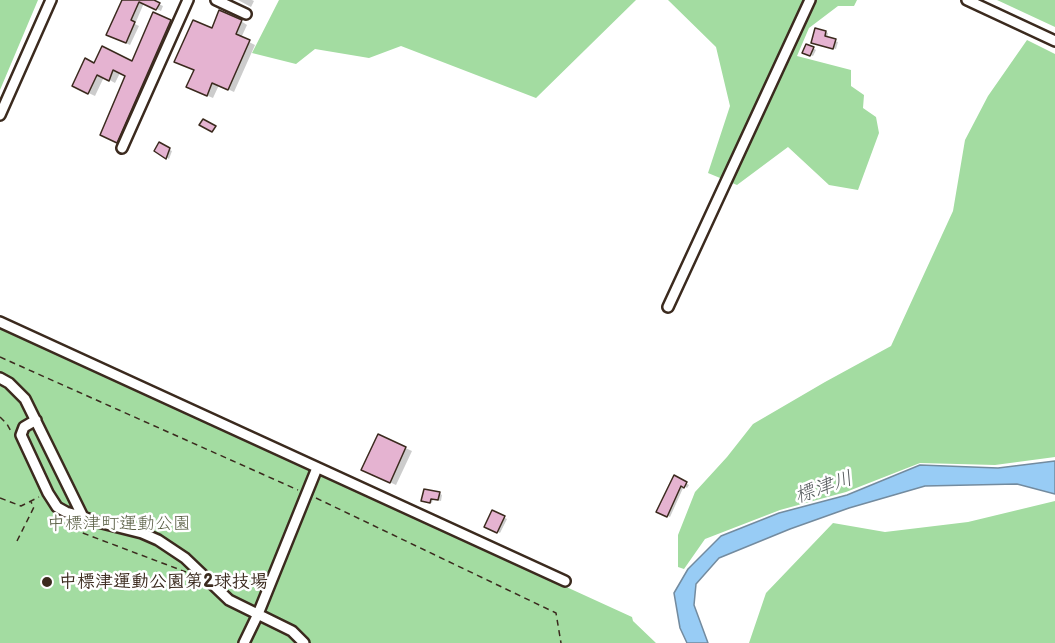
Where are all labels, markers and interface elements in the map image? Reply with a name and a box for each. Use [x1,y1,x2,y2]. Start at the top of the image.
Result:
water label: 標津川 [792,467,856,509]
park label: 中標津町運動公園 [47,513,191,535]
place label: 中標津運動公園第2球技場 [59,571,268,593]
marker: 中標津運動公園第2球技場 [40,575,54,589]

